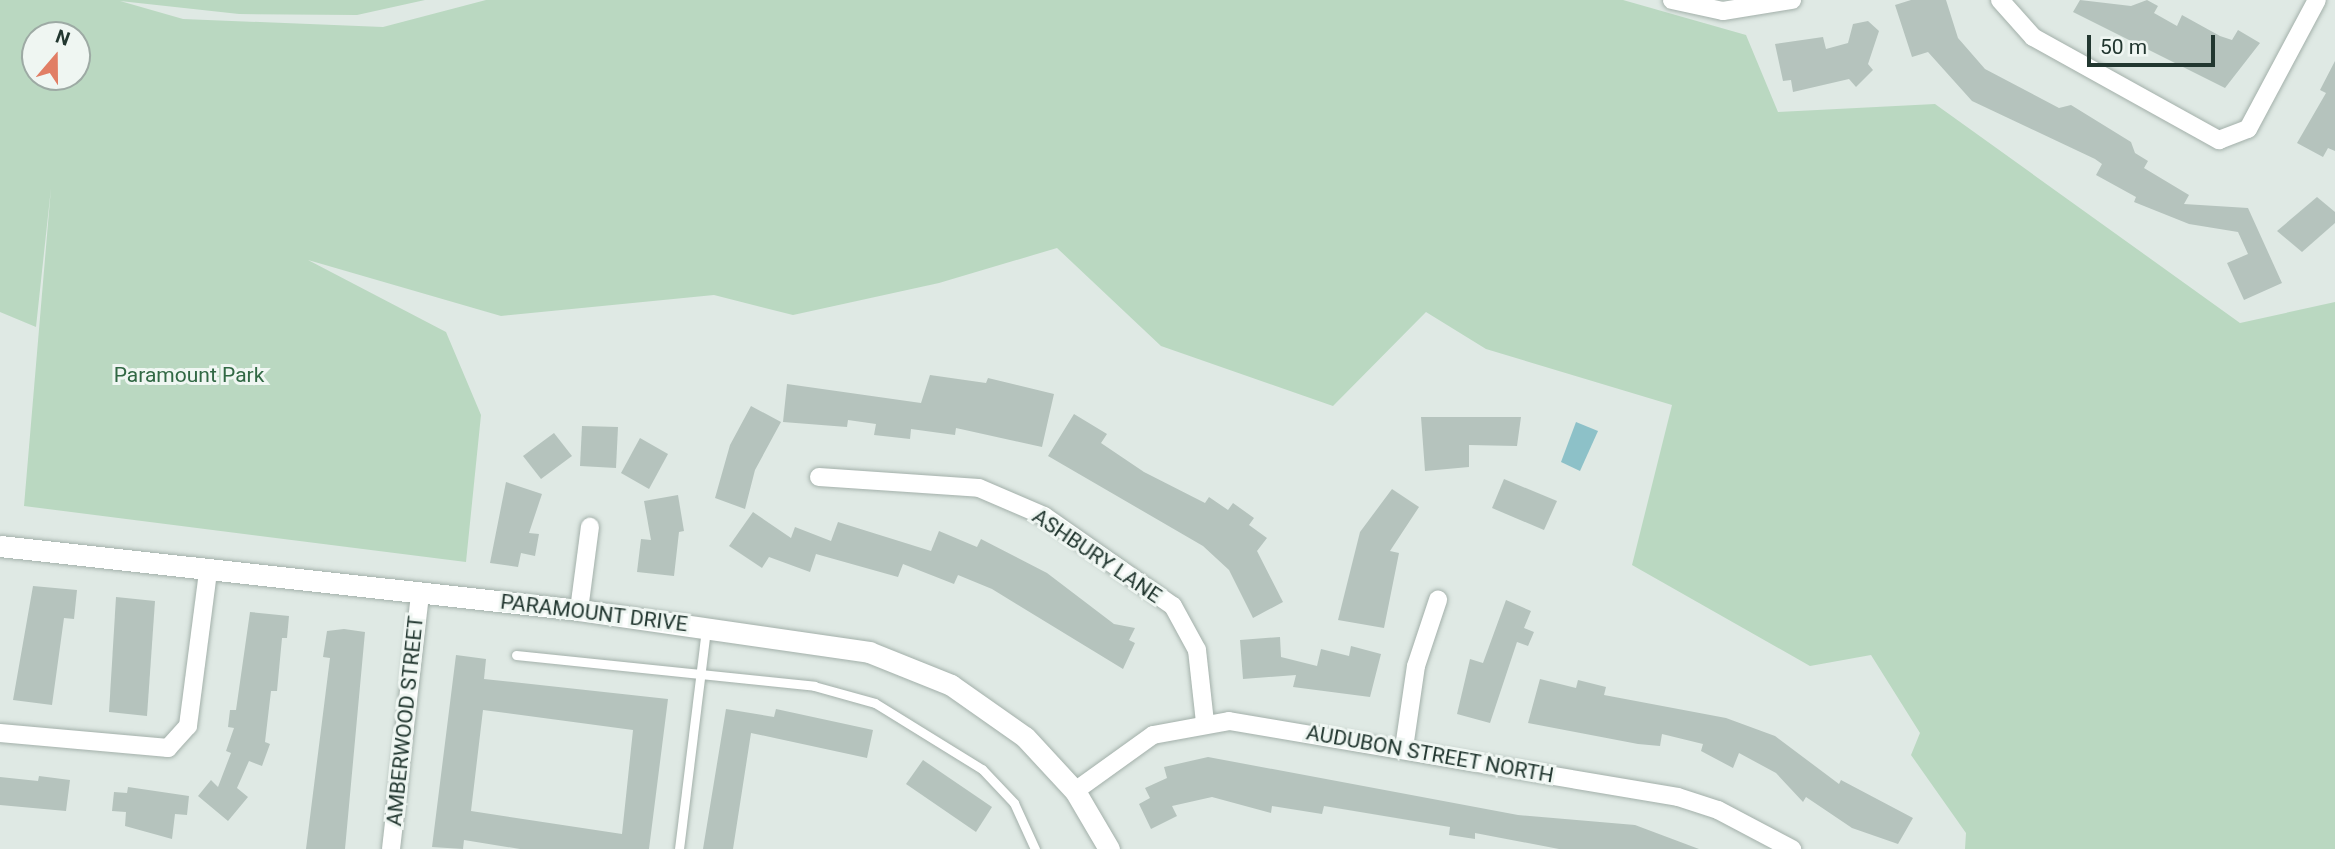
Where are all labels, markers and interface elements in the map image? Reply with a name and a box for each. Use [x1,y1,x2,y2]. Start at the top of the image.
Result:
north arrow [21,21,91,91]
scale bar [2090,21,2218,65]
text: N [52,25,73,51]
text: 50 m [2100,35,2147,59]
park label: Paramount Park [114,362,264,388]
street label: ASHBURY LANE [1028,504,1166,608]
street label: PARAMOUNT DRIVE [499,589,689,637]
street label: AMBERWOOD STREET [381,615,429,827]
street label: AUDUBON STREET NORTH [1304,720,1556,788]

